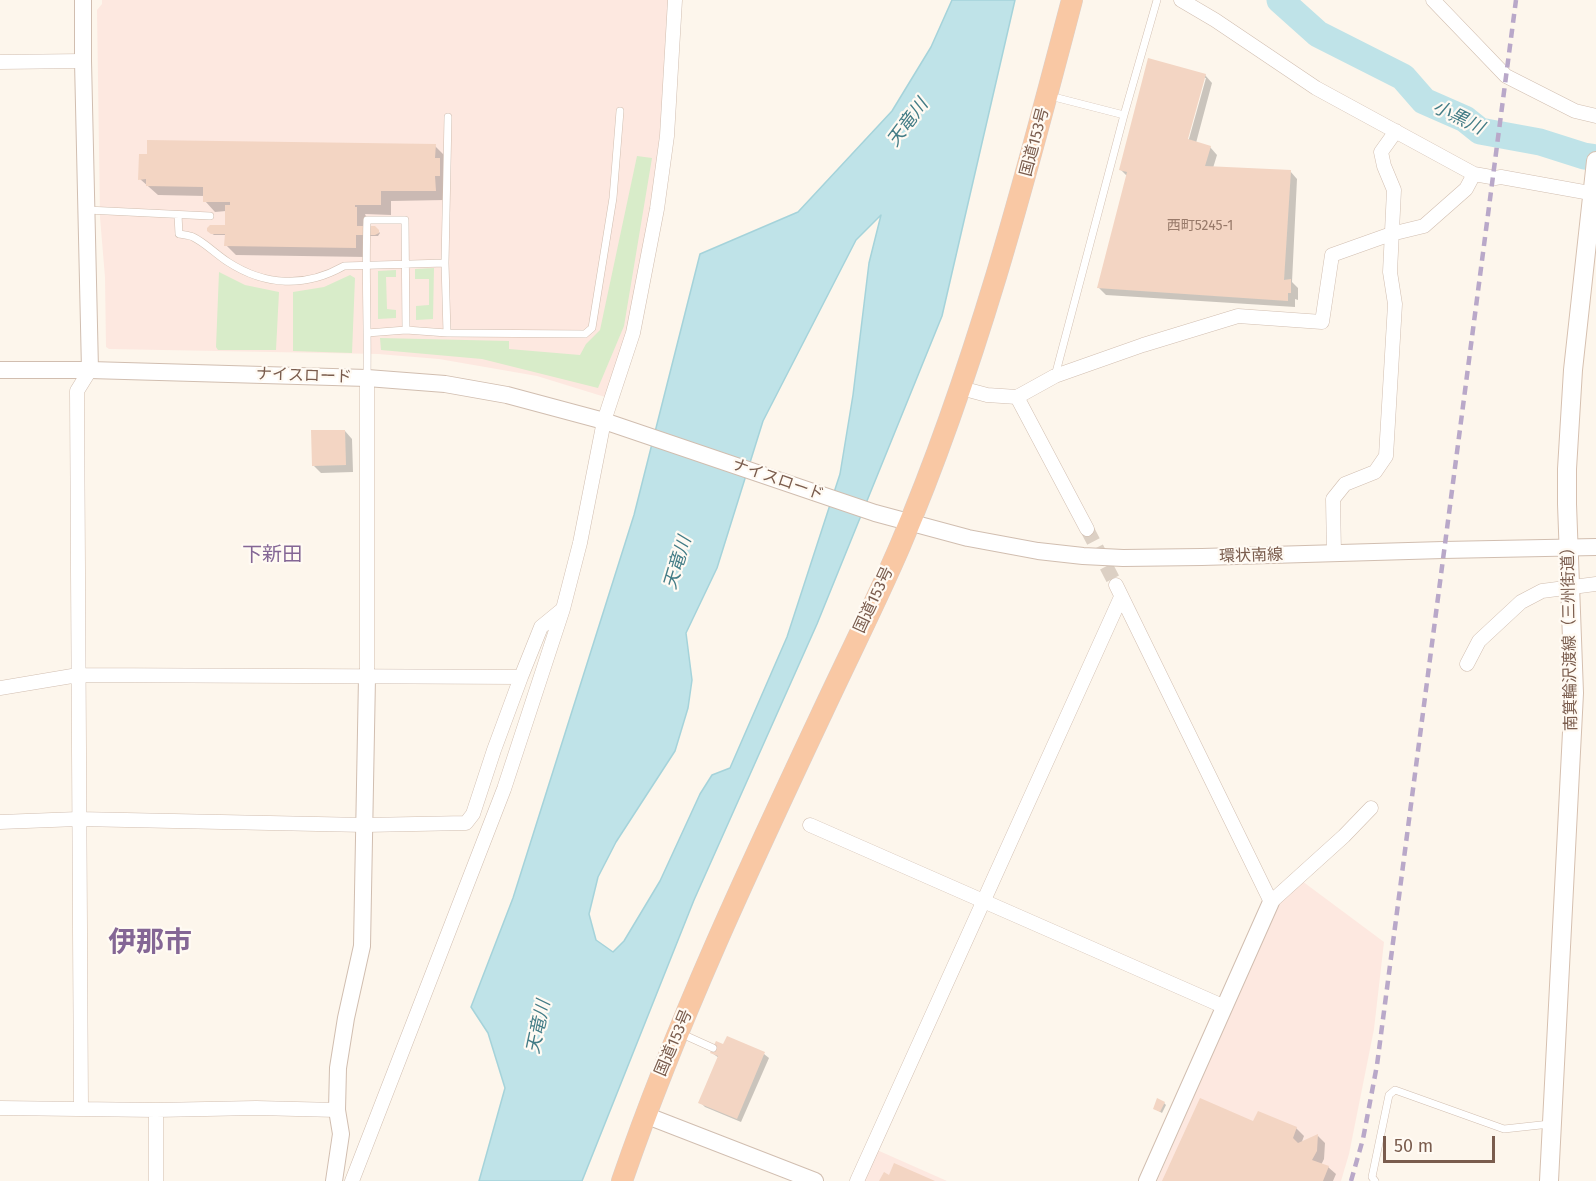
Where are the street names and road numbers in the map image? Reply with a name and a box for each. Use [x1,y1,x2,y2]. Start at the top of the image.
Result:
street label: 国道153号 [1017,105,1053,179]
street label: ナイスロード [256,365,352,387]
street label: ナイスロード [729,455,827,505]
street label: 南箕輪沢渡線（三州街道） [1559,539,1581,731]
street label: 環状南線 [1219,545,1283,567]
street label: 国道153号 [850,564,898,636]
street label: 国道153号 [651,1007,697,1079]

